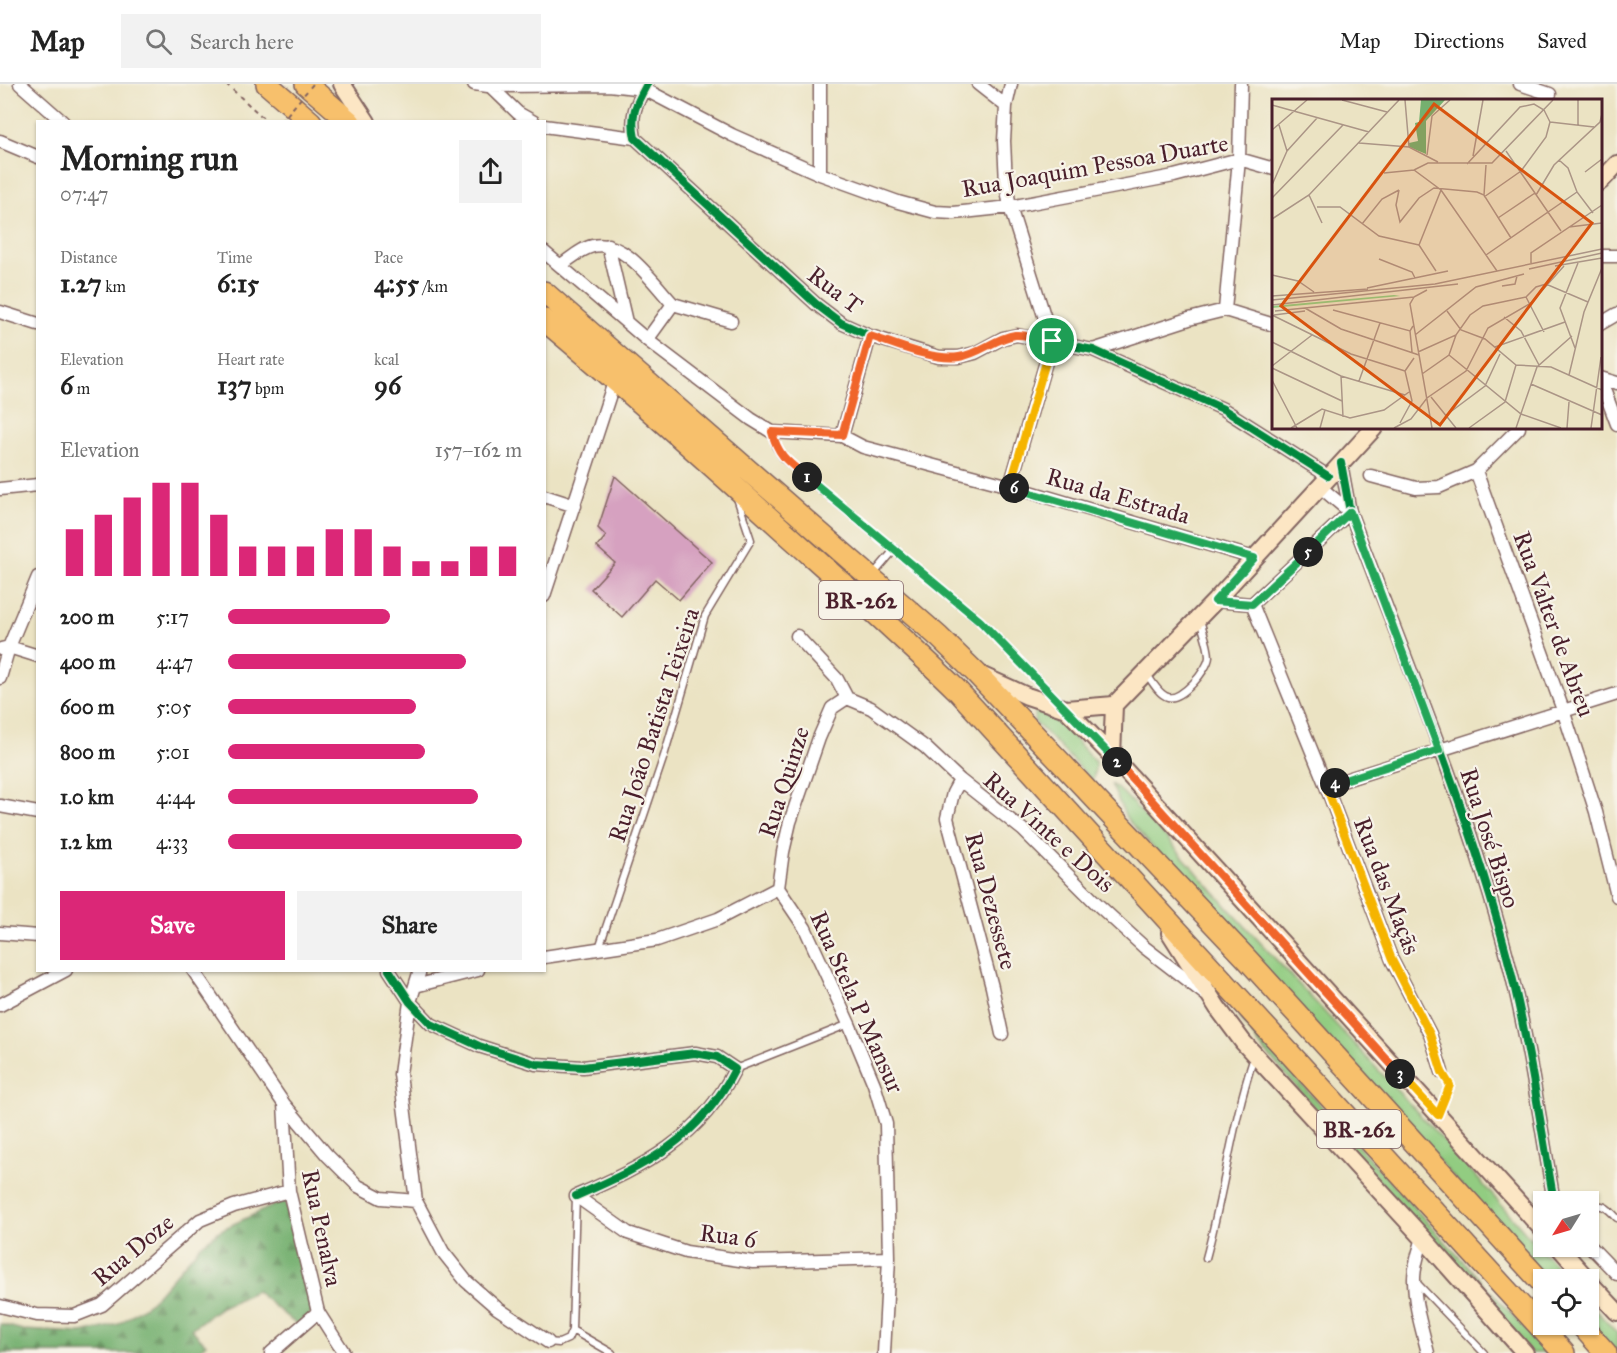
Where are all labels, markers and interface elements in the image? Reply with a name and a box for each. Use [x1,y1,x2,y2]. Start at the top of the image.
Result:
search box [121,14,541,68]
text: Map [30,24,85,59]
icon: search [142,25,175,58]
text: Search here [190,28,294,55]
text: Map [1340,28,1381,54]
text: Directions [1414,28,1504,54]
text: Saved [1537,28,1587,54]
inset map [1272,99,1602,429]
street label: Rua Joaquim Pessoa Duarte [959,128,1231,204]
text: Morning run [60,139,238,179]
button: share [459,140,522,203]
text: 07:47 [60,182,108,206]
text: Distance [60,248,117,267]
text: Time [217,248,252,267]
text: Pace [374,248,403,267]
street label: Rua T [802,260,868,320]
text: 1.27 [60,267,102,299]
text: 6:15 [217,267,259,299]
text: 4:55 [374,267,419,299]
text: km [102,277,126,296]
text: /km [419,277,448,296]
pin [1026,315,1077,366]
icon: arrive [1035,324,1068,357]
text: Elevation [60,350,124,369]
text: Heart rate [217,350,284,369]
text: kcal [374,350,399,369]
text: 6 [60,369,73,401]
text: 137 [217,369,252,401]
text: 96 [374,369,401,401]
text: m [73,379,90,398]
text: bpm [252,379,284,398]
text: Elevation [60,438,139,462]
text: 157–162 m [435,438,522,462]
street label: Rua da Estrada [1043,461,1194,531]
pin: 1 [792,462,822,492]
text: 1 [804,467,810,486]
pin: 6 [999,473,1029,503]
text: 6 [1010,478,1018,497]
street label: Rua Valter de Abreu [1506,527,1602,721]
pin: 5 [1293,537,1323,567]
text: 5 [1304,542,1312,561]
road number: BR-262 [819,581,903,619]
street label: Rua João Batista Teixeira [602,603,706,846]
text: 200 m [60,605,114,629]
text: 5:17 [156,605,189,629]
text: 400 m [60,650,116,674]
text: 4:47 [156,650,193,674]
text: 600 m [60,695,115,719]
text: 5:05 [156,695,191,719]
street label: Rua Quinze [752,723,816,841]
text: 800 m [60,740,115,764]
text: 5:01 [156,740,190,764]
pin: 2 [1102,747,1132,777]
text: 2 [1113,752,1121,771]
street label: Rua José Bispo [1453,764,1527,912]
street label: Rua Vinte e Dois [977,765,1121,899]
pin: 4 [1320,768,1350,798]
text: 4 [1331,773,1339,792]
text: 1.0 km [60,785,114,809]
text: 4:44 [156,785,194,809]
street label: Rua das Maçãs [1347,813,1427,959]
street label: Rua Dezessete [958,829,1024,973]
text: 1.2 km [60,830,112,854]
text: 4:33 [156,830,188,854]
button: Save [60,891,285,960]
button: Share [297,891,522,960]
street label: Rua Stela P Mansur [803,906,911,1098]
pin: 3 [1385,1059,1415,1089]
text: 3 [1397,1064,1403,1083]
road number: BR-262 [1317,1110,1401,1148]
street label: Rua Penalva [295,1167,349,1290]
north arrow [1533,1191,1599,1257]
map controls [1533,1191,1599,1335]
street label: Rua Doze [86,1207,180,1293]
street label: Rua 6 [698,1218,759,1254]
button: locate [1533,1269,1599,1335]

